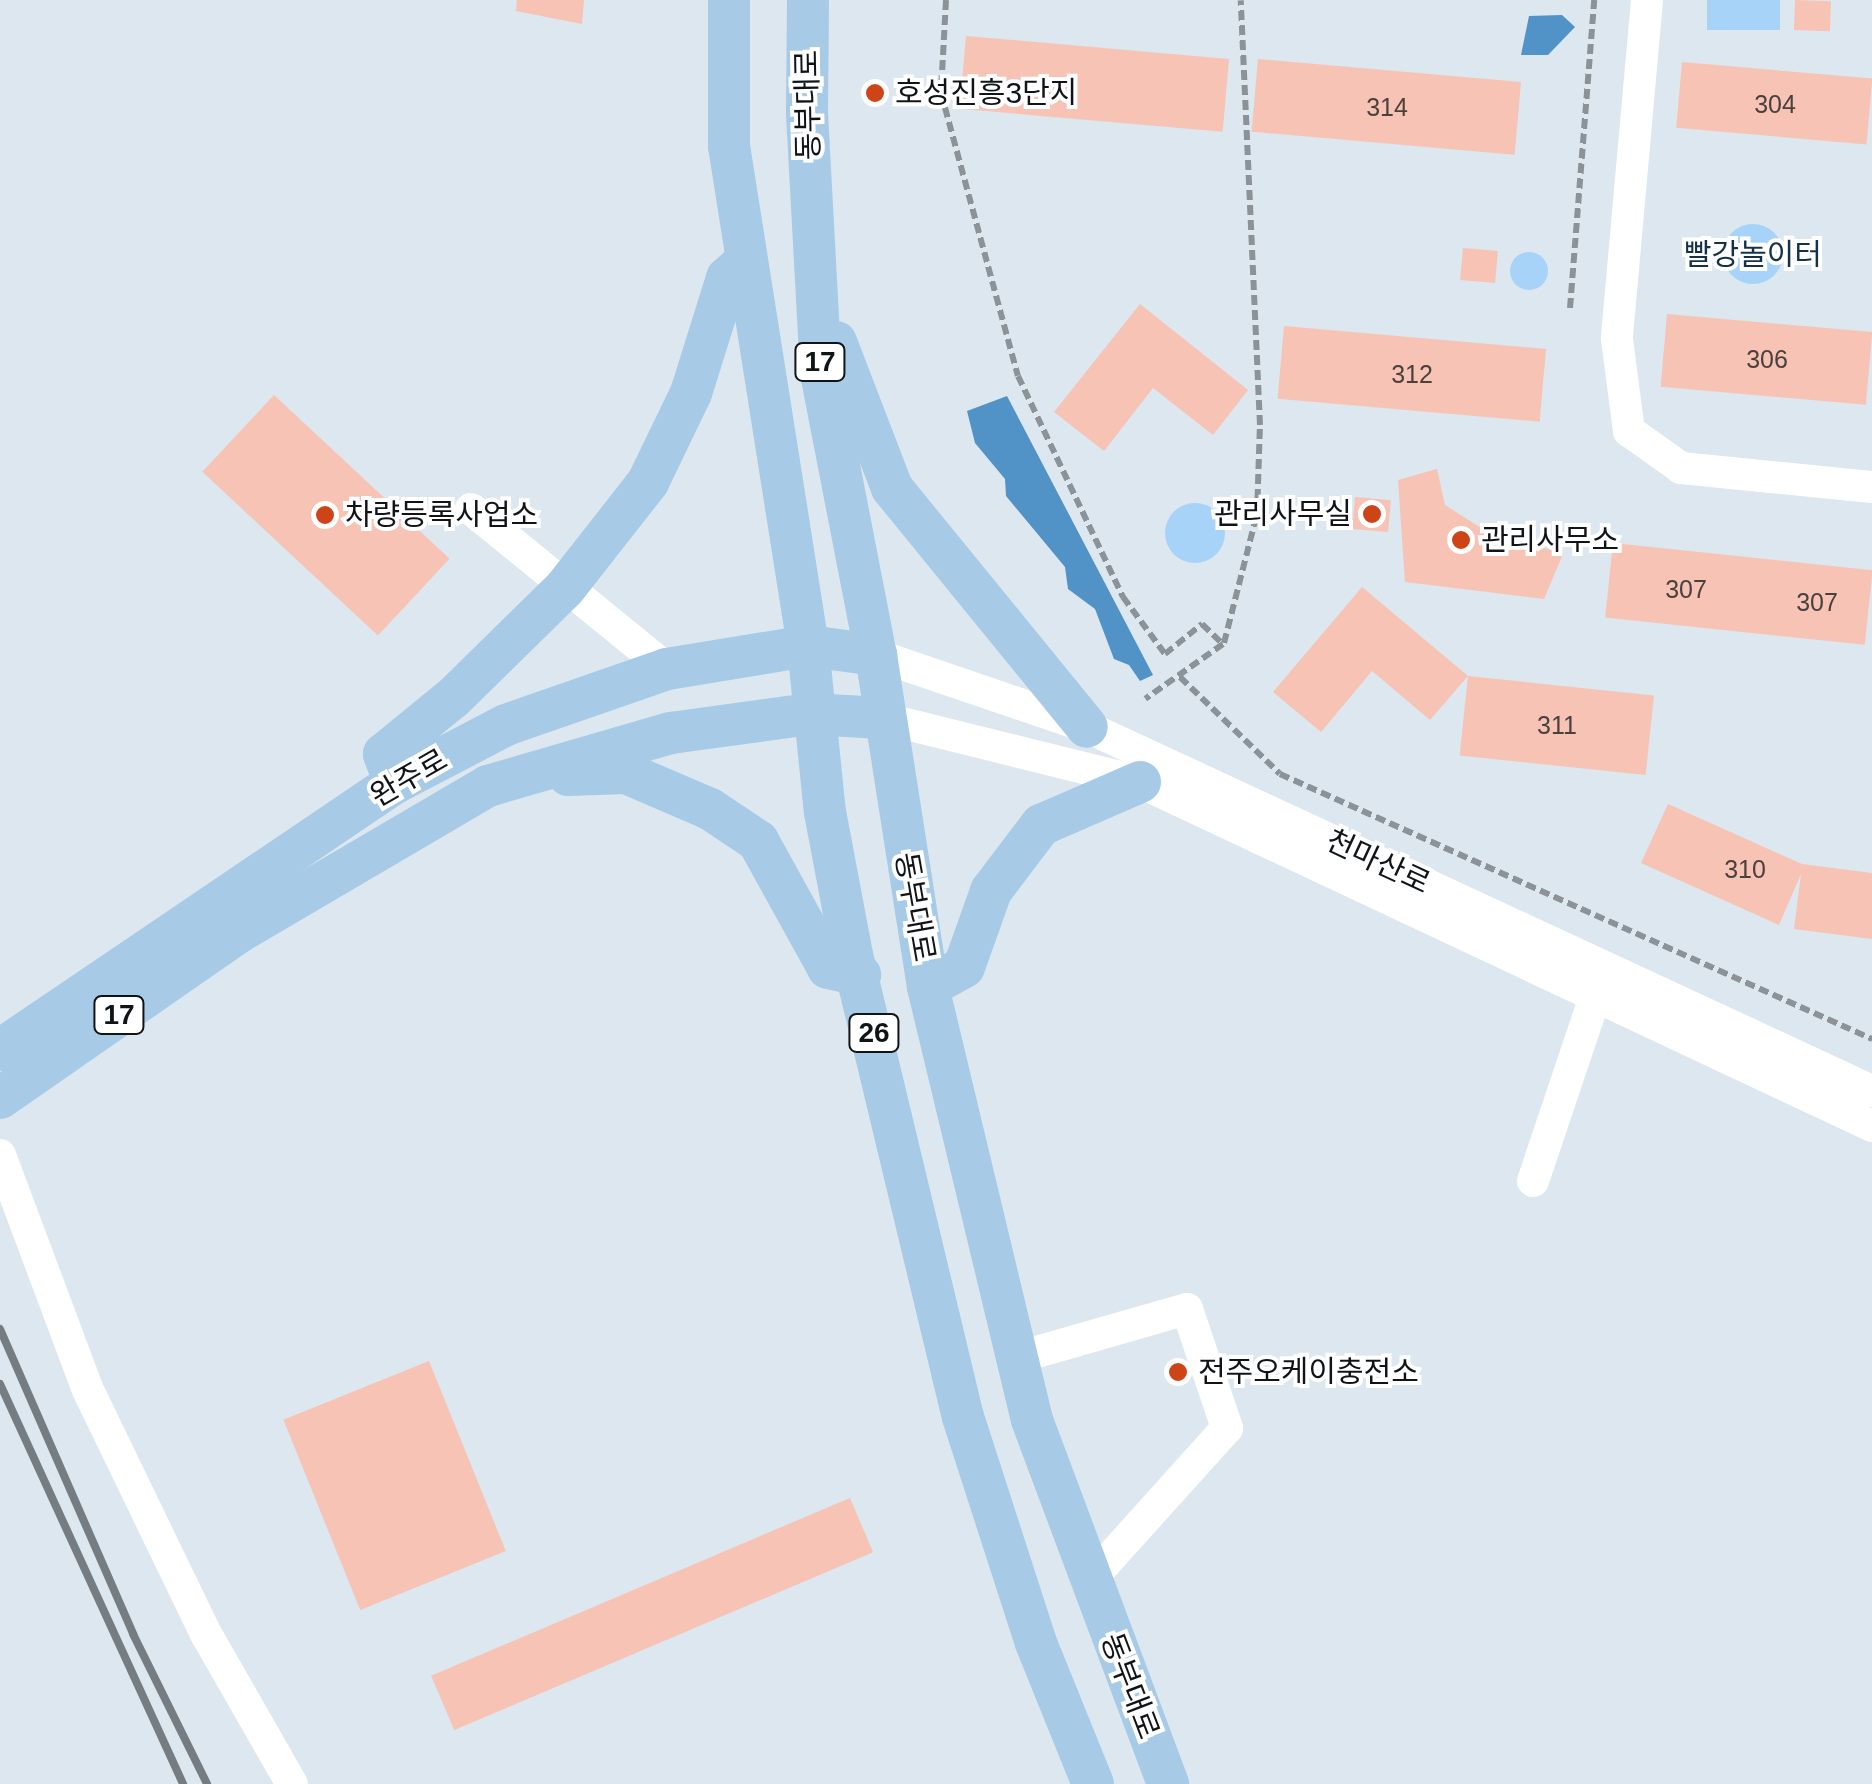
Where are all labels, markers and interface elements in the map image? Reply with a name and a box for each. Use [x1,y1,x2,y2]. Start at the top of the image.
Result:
street label: 동부대로 [789,49,827,161]
place label: 호성진흥3단지 [895,75,1077,111]
marker: 호성진흥3단지 [864,82,886,104]
house number: 304 [1754,89,1796,119]
house number: 314 [1366,92,1408,122]
park label: 빨강놀이터 [1684,237,1822,273]
road number: 17 [792,339,848,385]
house number: 306 [1746,344,1788,374]
house number: 312 [1391,359,1433,389]
place label: 관리사무실 [1214,496,1352,532]
place label: 차량등록사업소 [345,497,538,533]
marker: 관리사무실 [1361,503,1383,525]
marker: 차량등록사업소 [314,504,336,526]
place label: 관리사무소 [1481,522,1619,558]
marker: 관리사무소 [1450,529,1472,551]
house number: 307 [1665,574,1707,604]
house number: 307 [1796,587,1838,617]
house number: 311 [1537,710,1577,740]
street label: 완주로 [364,742,454,814]
street label: 천마산로 [1320,822,1436,902]
street label: 동부대로 [888,850,942,964]
house number: 310 [1724,854,1766,884]
road number: 17 [92,992,146,1038]
road number: 26 [846,1010,902,1056]
place label: 전주오케이충전소 [1198,1354,1419,1390]
marker: 전주오케이충전소 [1167,1361,1189,1383]
street label: 동부대로 [1093,1628,1167,1744]

